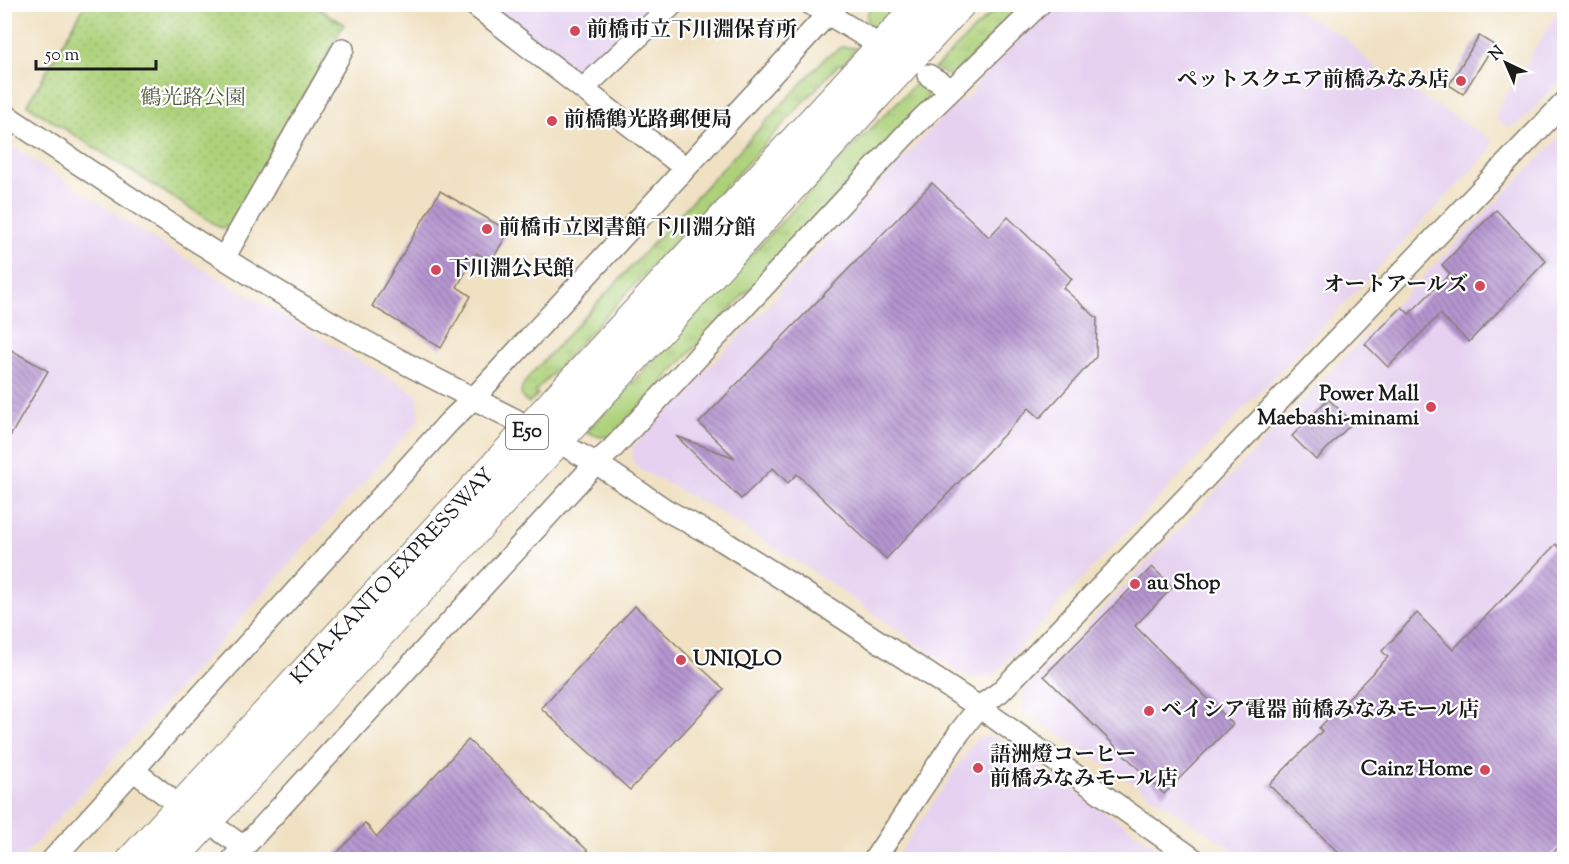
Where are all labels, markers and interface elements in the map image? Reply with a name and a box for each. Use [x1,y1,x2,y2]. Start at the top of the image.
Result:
place label: 前橋市立下川淵保育所 [587,16,797,46]
marker: 前橋市立下川淵保育所 [568,24,582,38]
scale bar [36,33,156,71]
north arrow [1476,33,1536,93]
text: N [1485,41,1510,67]
text: 50 m [44,43,80,69]
place label: ペットスクエア前橋みなみ店 [1177,66,1449,96]
marker: ペットスクエア前橋みなみ店 [1454,74,1468,88]
park label: 鶴光路公園 [141,84,246,114]
place label: 前橋鶴光路郵便局 [564,106,732,136]
marker: 前橋鶴光路郵便局 [545,114,559,128]
place label: 前橋市立図書館 下川淵分館 [499,214,755,244]
marker: 前橋市立図書館 下川淵分館 [480,222,494,236]
place label: 下川淵公民館 [448,255,574,285]
marker: 下川淵公民館 [429,263,443,277]
place label: オートアールズ [1323,271,1468,301]
marker: オートアールズ [1473,279,1487,293]
place label: Power Mall Maebashi-minami [1257,380,1419,434]
marker: Power Mall Maebashi-minami [1424,400,1438,414]
road number: E50 [506,415,548,449]
street label: KITA-KANTO EXPRESSWAY [284,462,502,692]
place label: au Shop [1147,569,1221,599]
marker: au Shop [1128,577,1142,591]
place label: UNIQLO [693,645,782,675]
marker: UNIQLO [674,653,688,667]
place label: ベイシア電器 前橋みなみモール店 [1161,696,1479,726]
marker: ベイシア電器 前橋みなみモール店 [1142,704,1156,718]
place label: 語洲燈コーヒー 前橋みなみモール店 [990,741,1178,795]
place label: Cainz Home [1361,755,1473,785]
marker: 語洲燈コーヒー 前橋みなみモール店 [971,761,985,775]
marker: Cainz Home [1478,763,1492,777]

